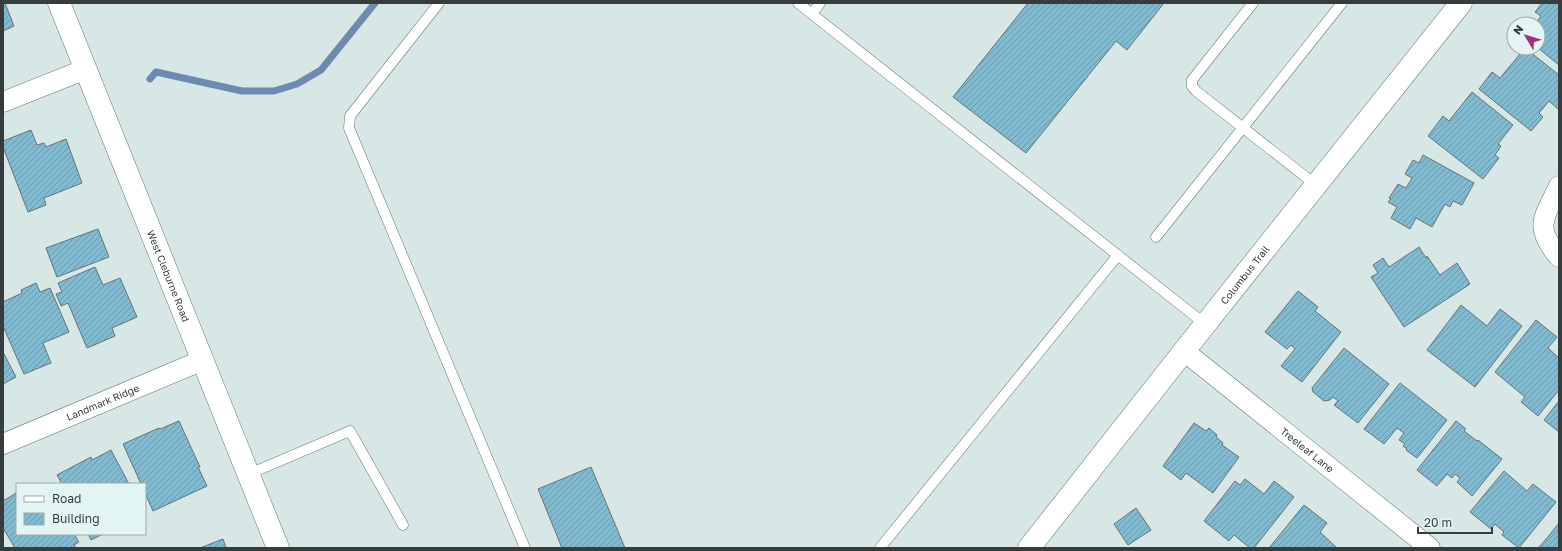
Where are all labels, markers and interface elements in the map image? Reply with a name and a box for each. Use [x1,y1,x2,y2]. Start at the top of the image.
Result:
north arrow [1506,16,1546,56]
text: N [1510,22,1525,37]
street label: West Cleburne Road [145,228,192,323]
street label: Columbus Trail [1218,243,1272,307]
street label: Landmark Ridge [64,381,141,423]
street label: Treeleaf Lane [1278,425,1337,475]
legend [16,483,146,535]
text: Road [52,491,81,506]
scale bar [1418,509,1492,535]
text: Building [52,511,100,526]
text: 20 m [1424,515,1452,530]

